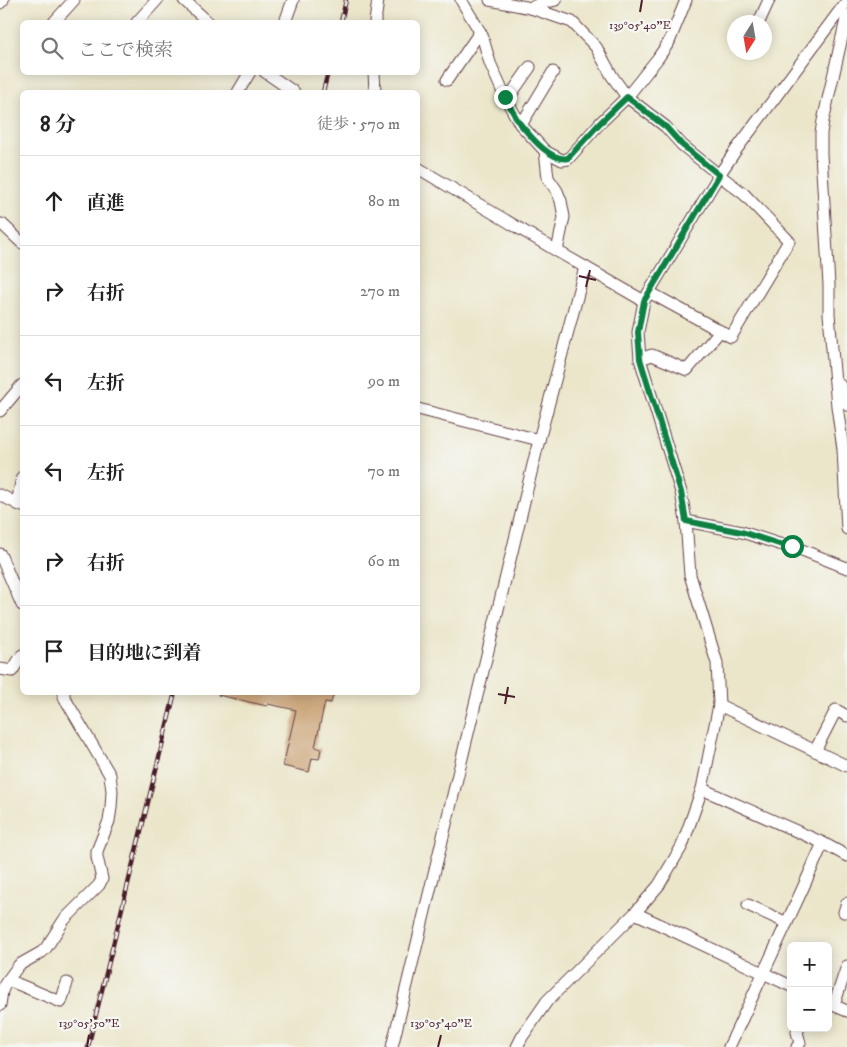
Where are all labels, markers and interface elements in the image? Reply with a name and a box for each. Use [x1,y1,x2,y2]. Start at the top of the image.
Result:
north arrow [727,15,772,60]
text: 139°05'40"E [609,18,672,33]
search box [20,20,420,75]
icon: search [38,34,66,62]
text: ここで検索 [78,39,173,62]
route end [494,86,517,109]
text: 8 分 [40,112,76,138]
text: 徒歩 · 570 m [317,114,400,134]
icon: ahead [40,187,68,215]
text: 80 m [368,191,400,211]
text: 直進 [87,192,125,215]
icon: right [40,277,68,305]
text: 270 m [360,281,400,301]
text: 右折 [87,282,125,305]
icon: left [40,367,68,395]
text: 90 m [368,371,400,391]
text: 左折 [87,372,125,395]
icon: left [40,457,68,485]
text: 70 m [368,461,400,481]
text: 左折 [87,462,125,485]
route start [781,535,804,558]
icon: right [40,547,68,575]
text: 60 m [368,551,400,571]
text: 右折 [87,552,125,575]
icon: arrive [40,637,68,665]
text: 目的地に到着 [87,642,201,665]
map controls [787,942,832,1032]
button: + [787,942,832,987]
button: − [787,987,832,1032]
text: 139°05'50"E [58,1016,120,1031]
text: 139°05'40"E [410,1016,473,1031]

